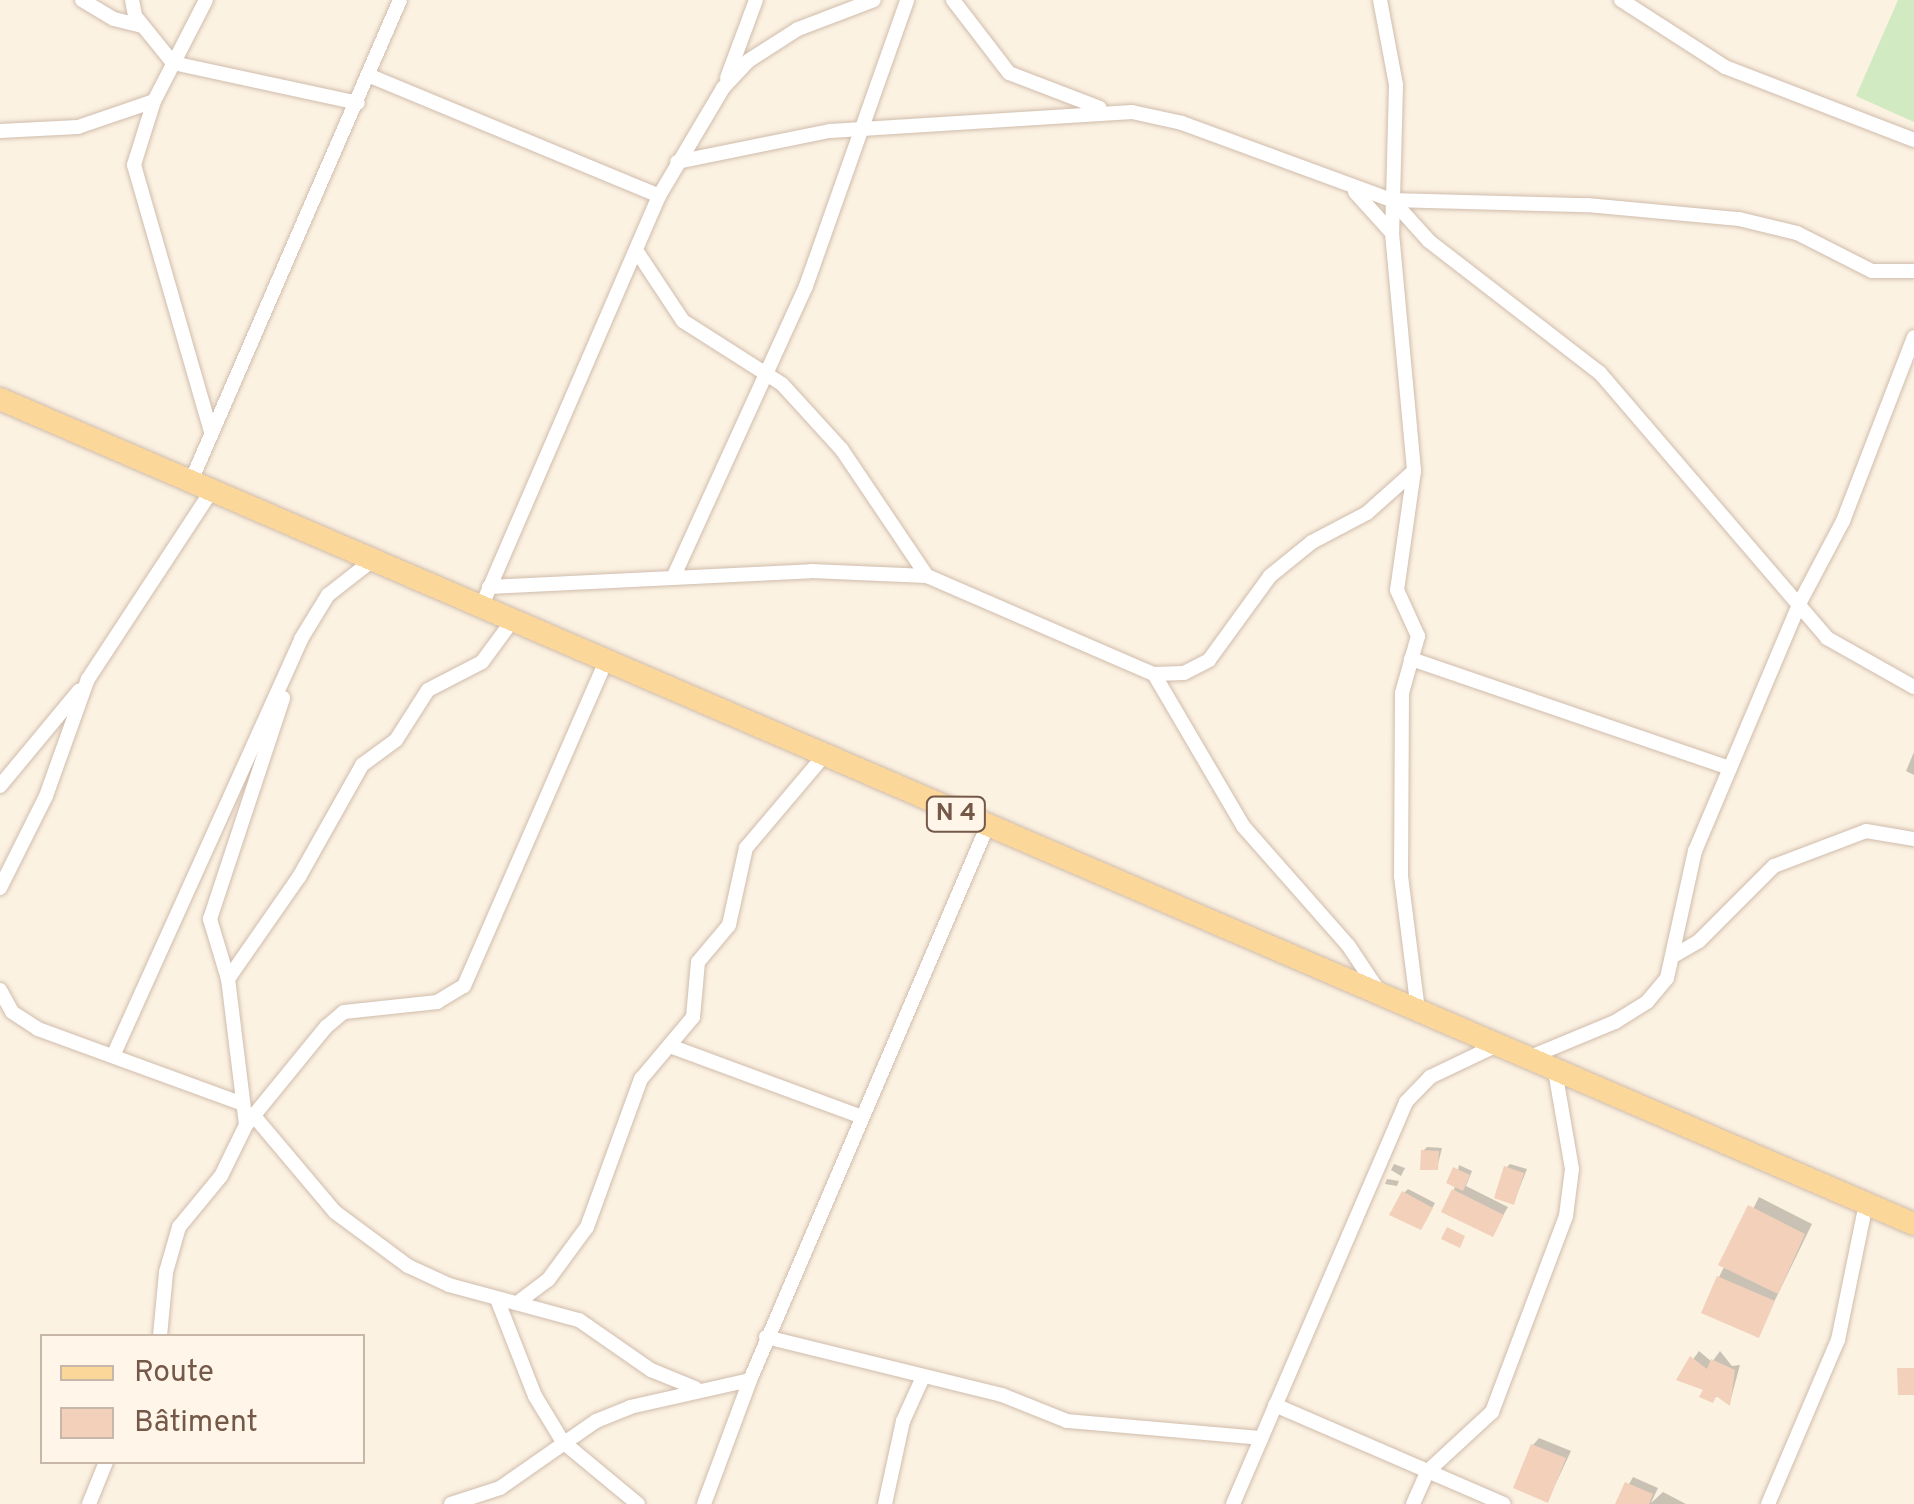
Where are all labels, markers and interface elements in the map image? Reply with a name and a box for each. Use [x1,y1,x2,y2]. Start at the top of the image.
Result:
road number: N 4 [924,794,988,834]
legend [40,1334,365,1464]
text: Route [134,1355,214,1392]
text: Bâtiment [134,1405,258,1442]

